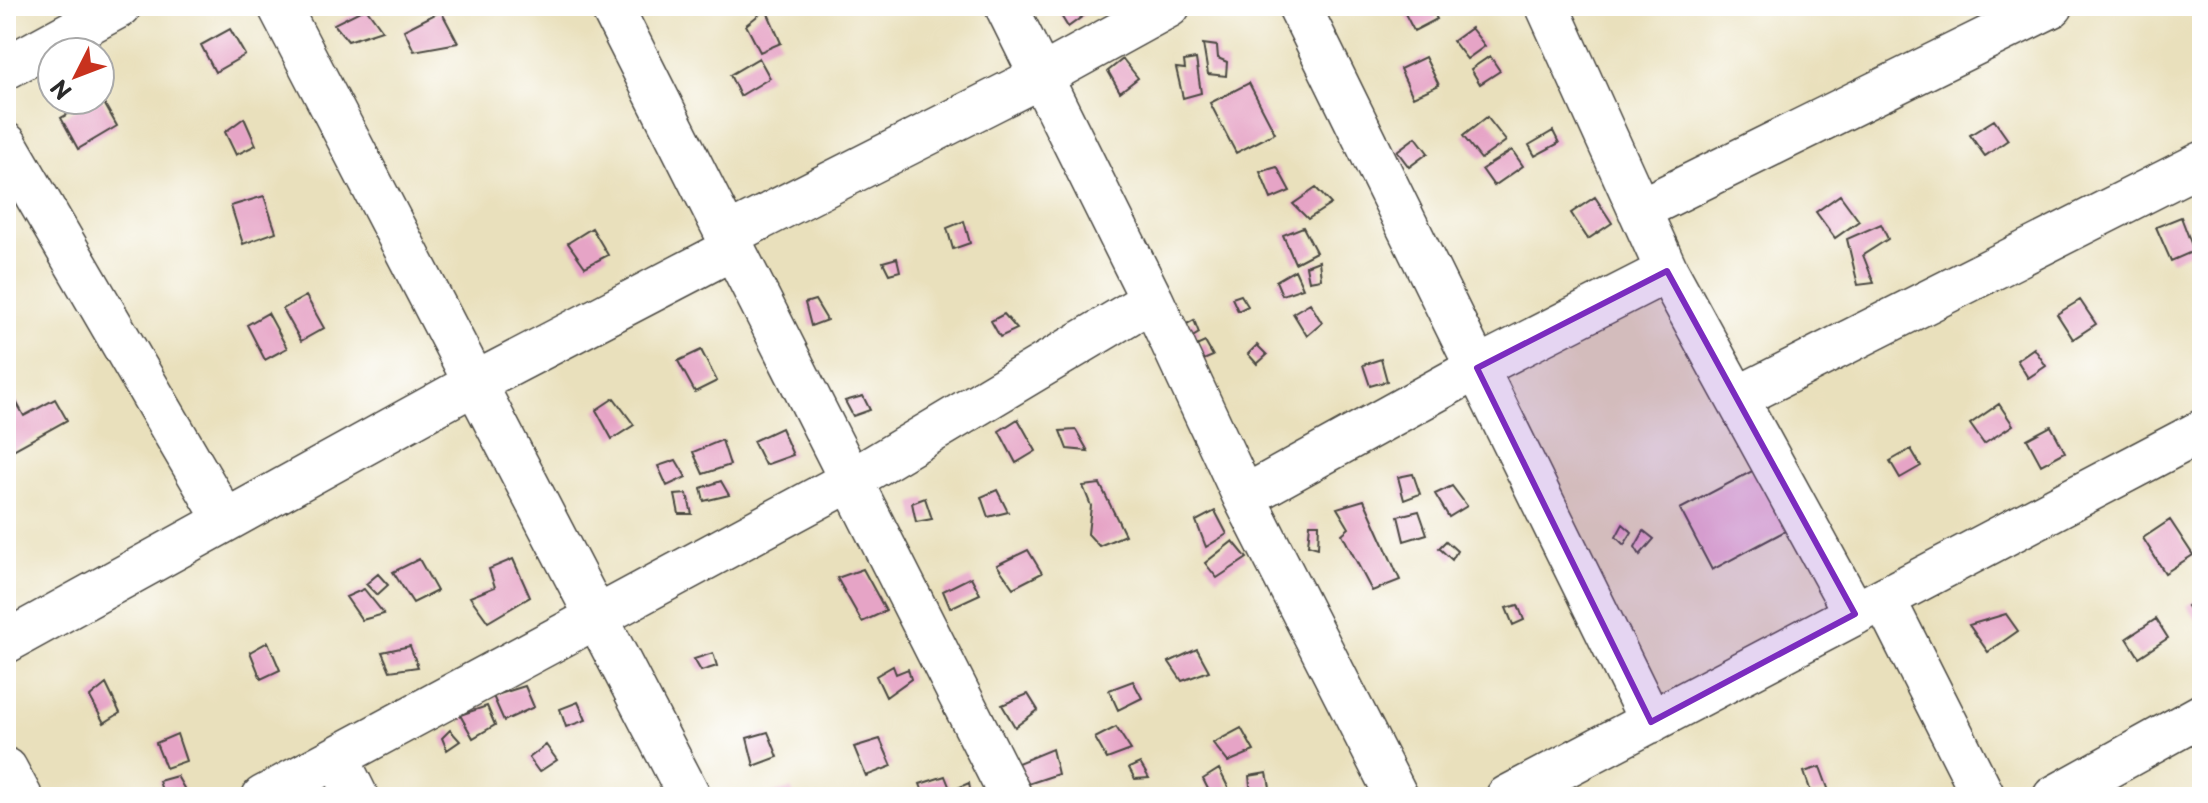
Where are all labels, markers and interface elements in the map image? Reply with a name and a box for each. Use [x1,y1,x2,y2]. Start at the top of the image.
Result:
north arrow [36,36,116,116]
text: N [42,73,78,108]

